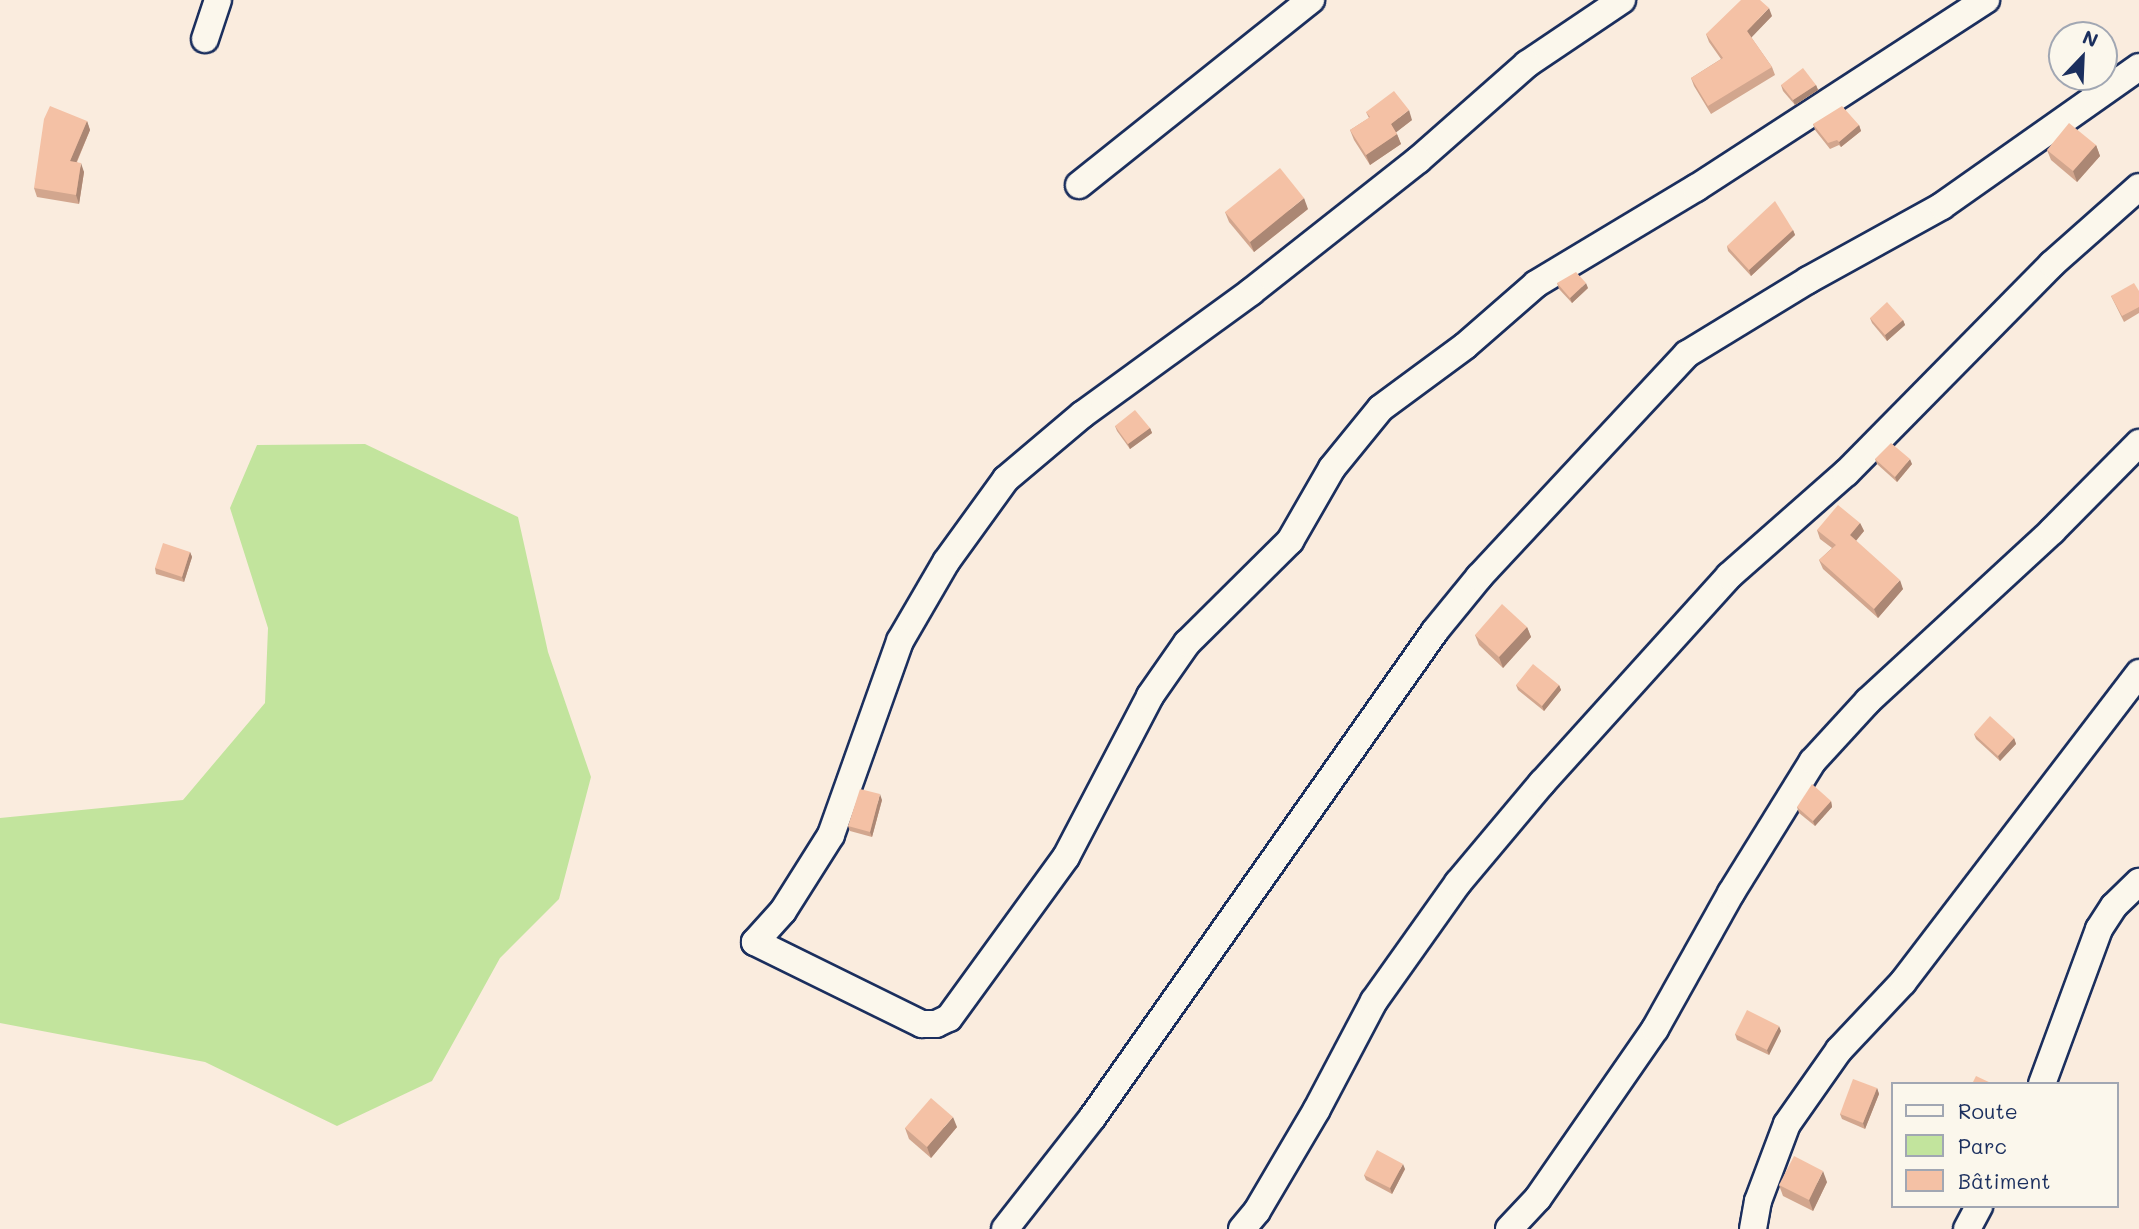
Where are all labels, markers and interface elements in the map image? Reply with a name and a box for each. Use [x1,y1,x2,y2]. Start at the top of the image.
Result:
north arrow [2048,21,2118,91]
text: N [2079,24,2102,52]
legend [1890,1082,2118,1208]
text: Route [1958,1097,2018,1124]
text: Parc [1958,1132,2007,1159]
text: Bâtiment [1958,1167,2050,1194]

